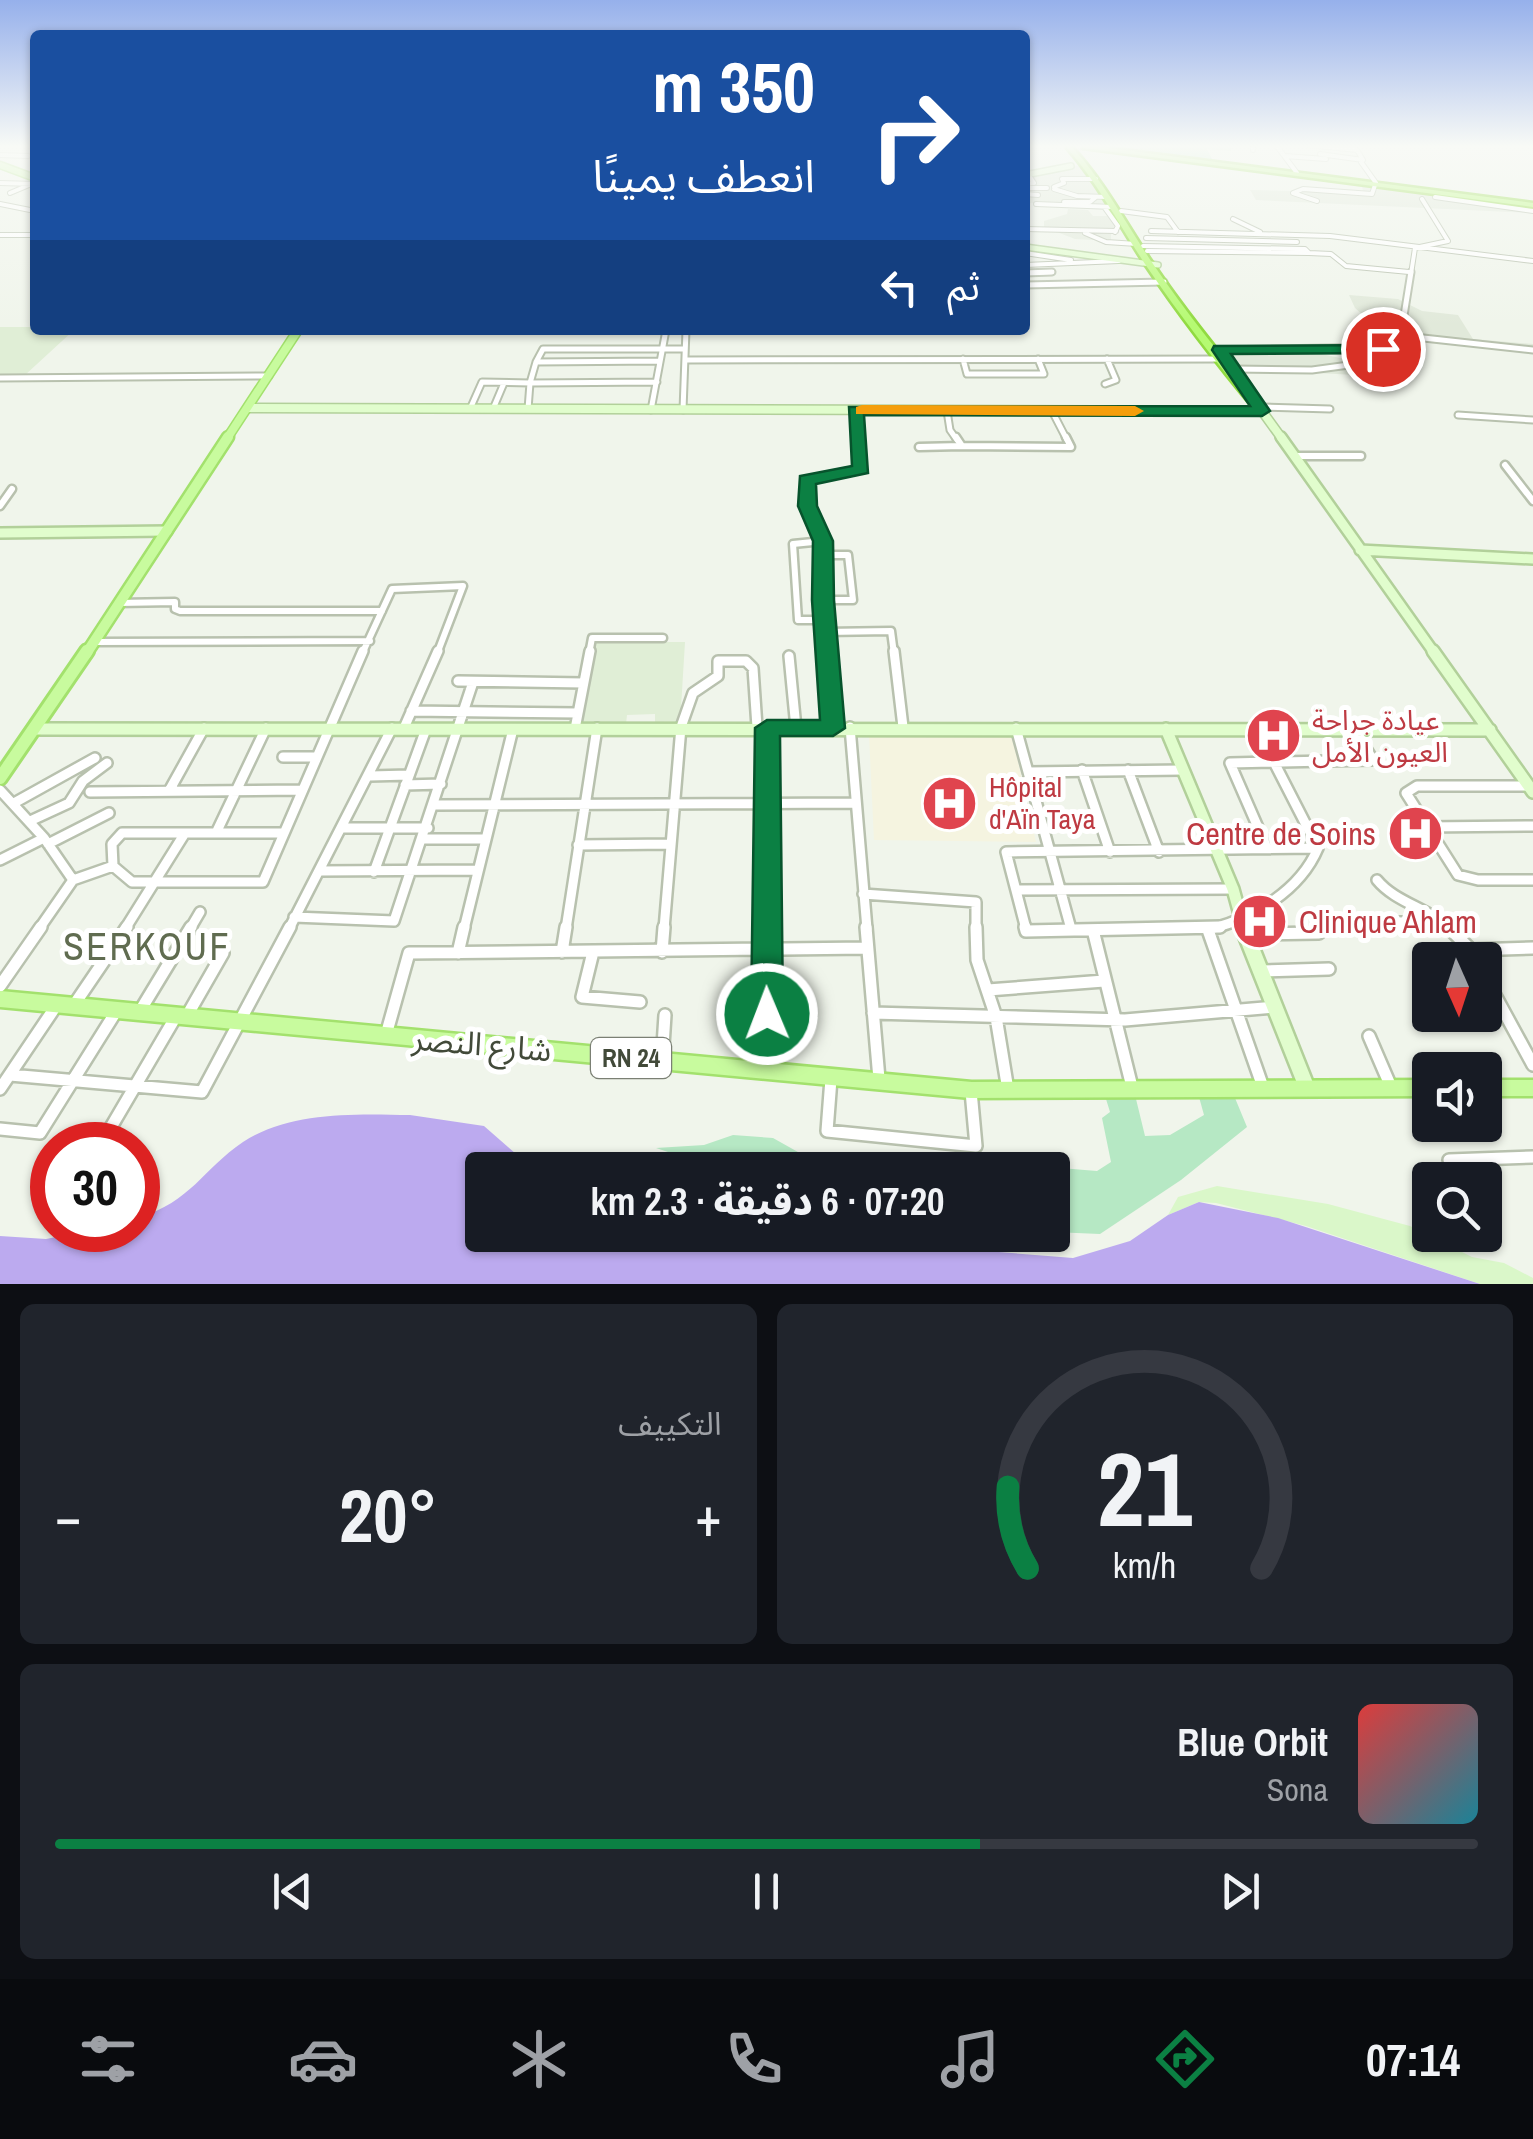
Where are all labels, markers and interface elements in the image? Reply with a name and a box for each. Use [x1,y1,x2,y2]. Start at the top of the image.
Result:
text: 350 m [652,40,815,134]
icon: right [850,70,980,200]
text: انعطف يمينًا [592,145,815,206]
icon: left [872,260,927,315]
text: ثم [947,261,980,312]
pin [1341,307,1426,392]
icon: arrive [1356,322,1411,377]
place label: عيادة جراحة العيون الأمل [1312,701,1448,771]
hospital icon: عيادة جراحة العيون الأمل [1243,706,1303,766]
place label: Hôpital d'Aïn Taya [989,768,1096,838]
hospital icon: Hôpital d'Aïn Taya [920,773,980,833]
hospital icon: Centre de Soins [1385,803,1445,863]
place label: Centre de Soins [1186,812,1376,855]
hospital icon: Clinique Ahlam [1230,891,1290,951]
place label: Clinique Ahlam [1299,900,1477,943]
district label: SERKOUF [63,921,231,972]
north arrow [1412,942,1502,1032]
map controls [1412,942,1502,1252]
position arrow [715,962,819,1066]
street label: شارع النصر [409,1016,553,1074]
road number: RN 24 [591,1038,671,1078]
button: sound [1412,1052,1502,1142]
speed limit sign: 30 [30,1122,160,1252]
button: search [1412,1162,1502,1252]
text: 07:20 · 6 دقيقة · 2.3 km [591,1176,944,1227]
text: التكييف [618,1402,722,1445]
text: 21 [1097,1418,1193,1558]
text: 20° [339,1464,437,1565]
text: − [55,1479,81,1553]
text: + [695,1479,722,1553]
text: km/h [1113,1541,1177,1589]
text: Blue Orbit [1177,1717,1328,1768]
text: Sona [1267,1768,1328,1811]
icon: previous [265,1864,320,1919]
icon: pause [739,1864,794,1919]
icon: next [1213,1864,1268,1919]
icon: filters [73,2024,143,2094]
icon: car [288,2024,358,2094]
icon: climate [504,2024,574,2094]
icon: phone [719,2024,789,2094]
icon: music [935,2024,1005,2094]
icon: directions [1150,2024,1220,2094]
text: 07:14 [1366,2029,1460,2090]

